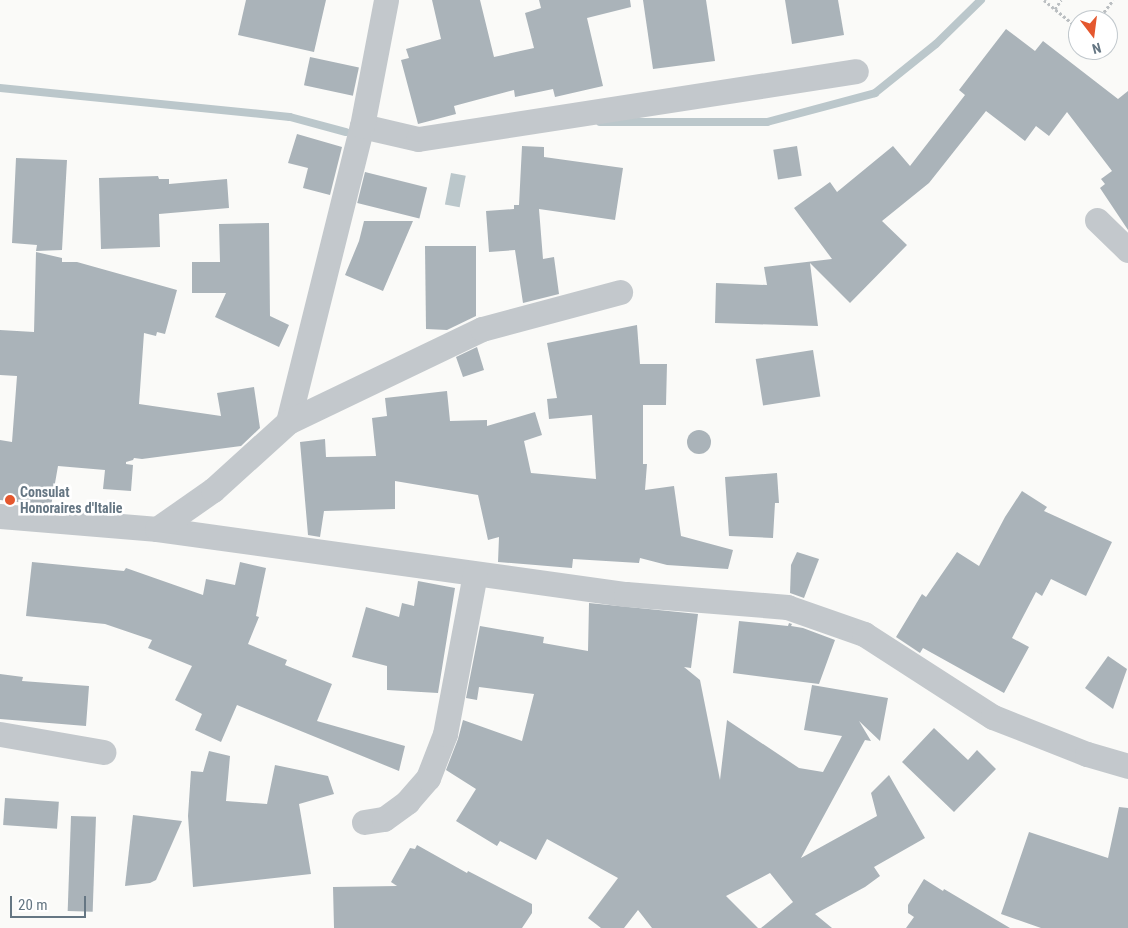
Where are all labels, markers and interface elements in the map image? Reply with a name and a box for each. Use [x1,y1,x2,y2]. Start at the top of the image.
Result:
north arrow [1068,10,1118,60]
text: N [1090,40,1103,57]
place label: Consulat Honoraires d'Italie [20,484,122,516]
marker: Consulat Honoraires d'Italie [4,494,16,506]
scale bar [12,886,89,918]
text: 20 m [18,896,48,914]

